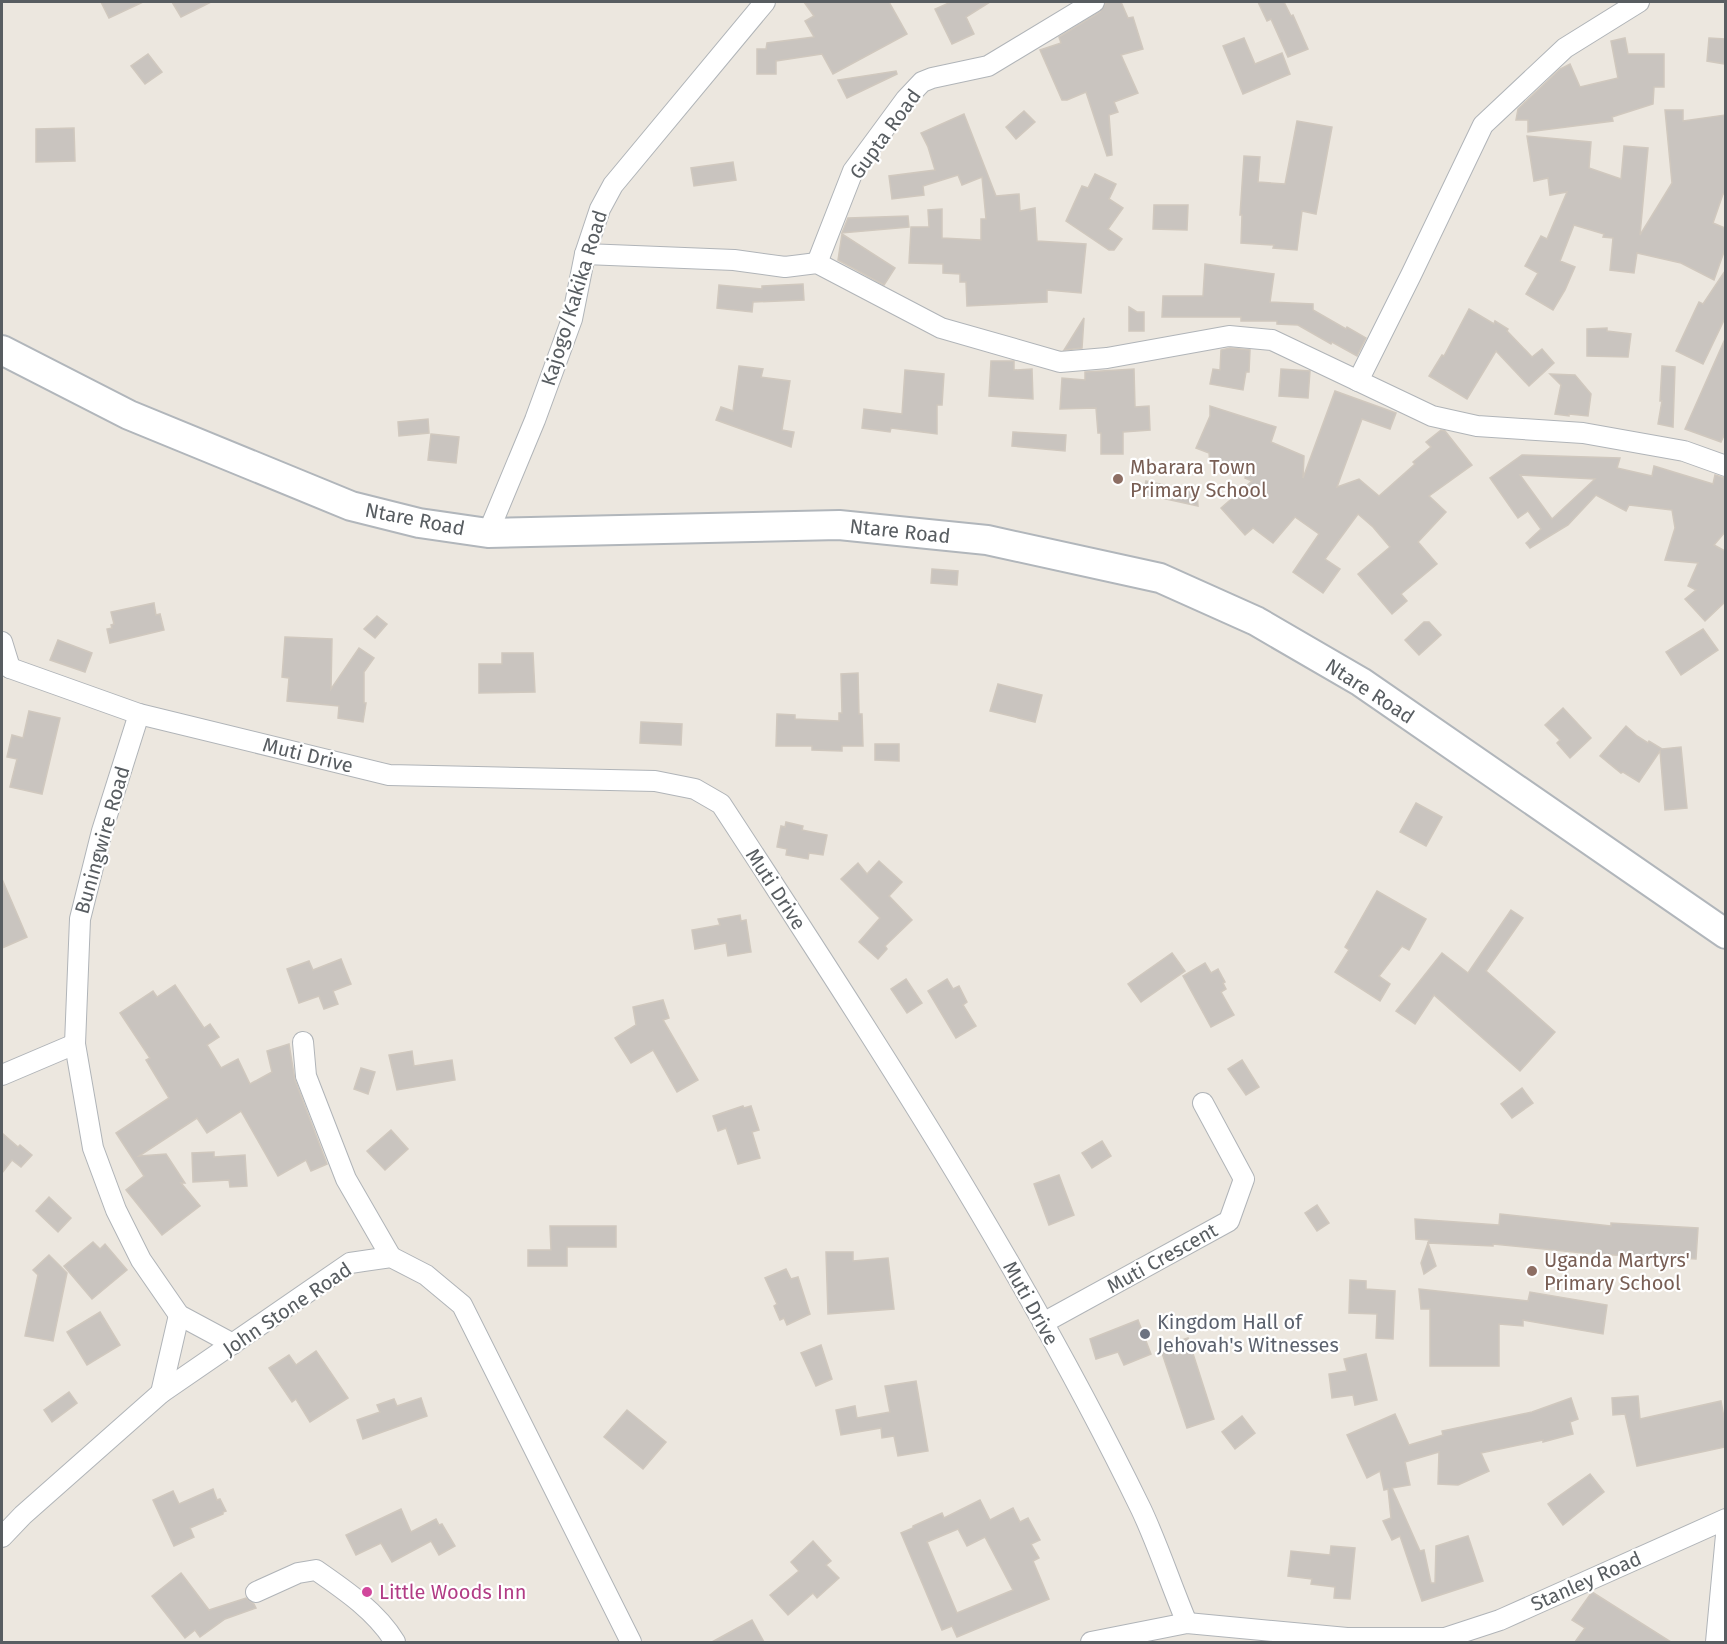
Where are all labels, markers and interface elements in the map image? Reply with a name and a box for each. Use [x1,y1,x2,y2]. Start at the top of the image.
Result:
street label: Gupta Road [844,84,926,184]
street label: Kajogo/Kakika Road [536,207,612,389]
place label: Mbarara Town Primary School [1130,455,1267,502]
marker: Mbarara Town Primary School [1111,472,1125,486]
street label: Ntare Road [363,498,467,540]
street label: Ntare Road [848,514,952,548]
street label: Ntare Road [1321,653,1419,729]
street label: Muti Drive [260,732,356,778]
street label: Buningwire Road [69,763,135,917]
street label: Muti Drive [741,844,811,934]
street label: Muti Crescent [1103,1217,1222,1298]
place label: Uganda Martyrs' Primary School [1544,1248,1690,1295]
street label: John Stone Road [218,1257,356,1361]
street label: Muti Drive [998,1257,1064,1349]
marker: Uganda Martyrs' Primary School [1525,1264,1539,1278]
place label: Kingdom Hall of Jehovah's Witnesses [1157,1310,1339,1357]
marker: Kingdom Hall of Jehovah's Witnesses [1138,1327,1152,1341]
street label: Stanley Road [1527,1546,1645,1616]
place label: Little Woods Inn [379,1580,526,1604]
marker: Little Woods Inn [360,1585,374,1599]

